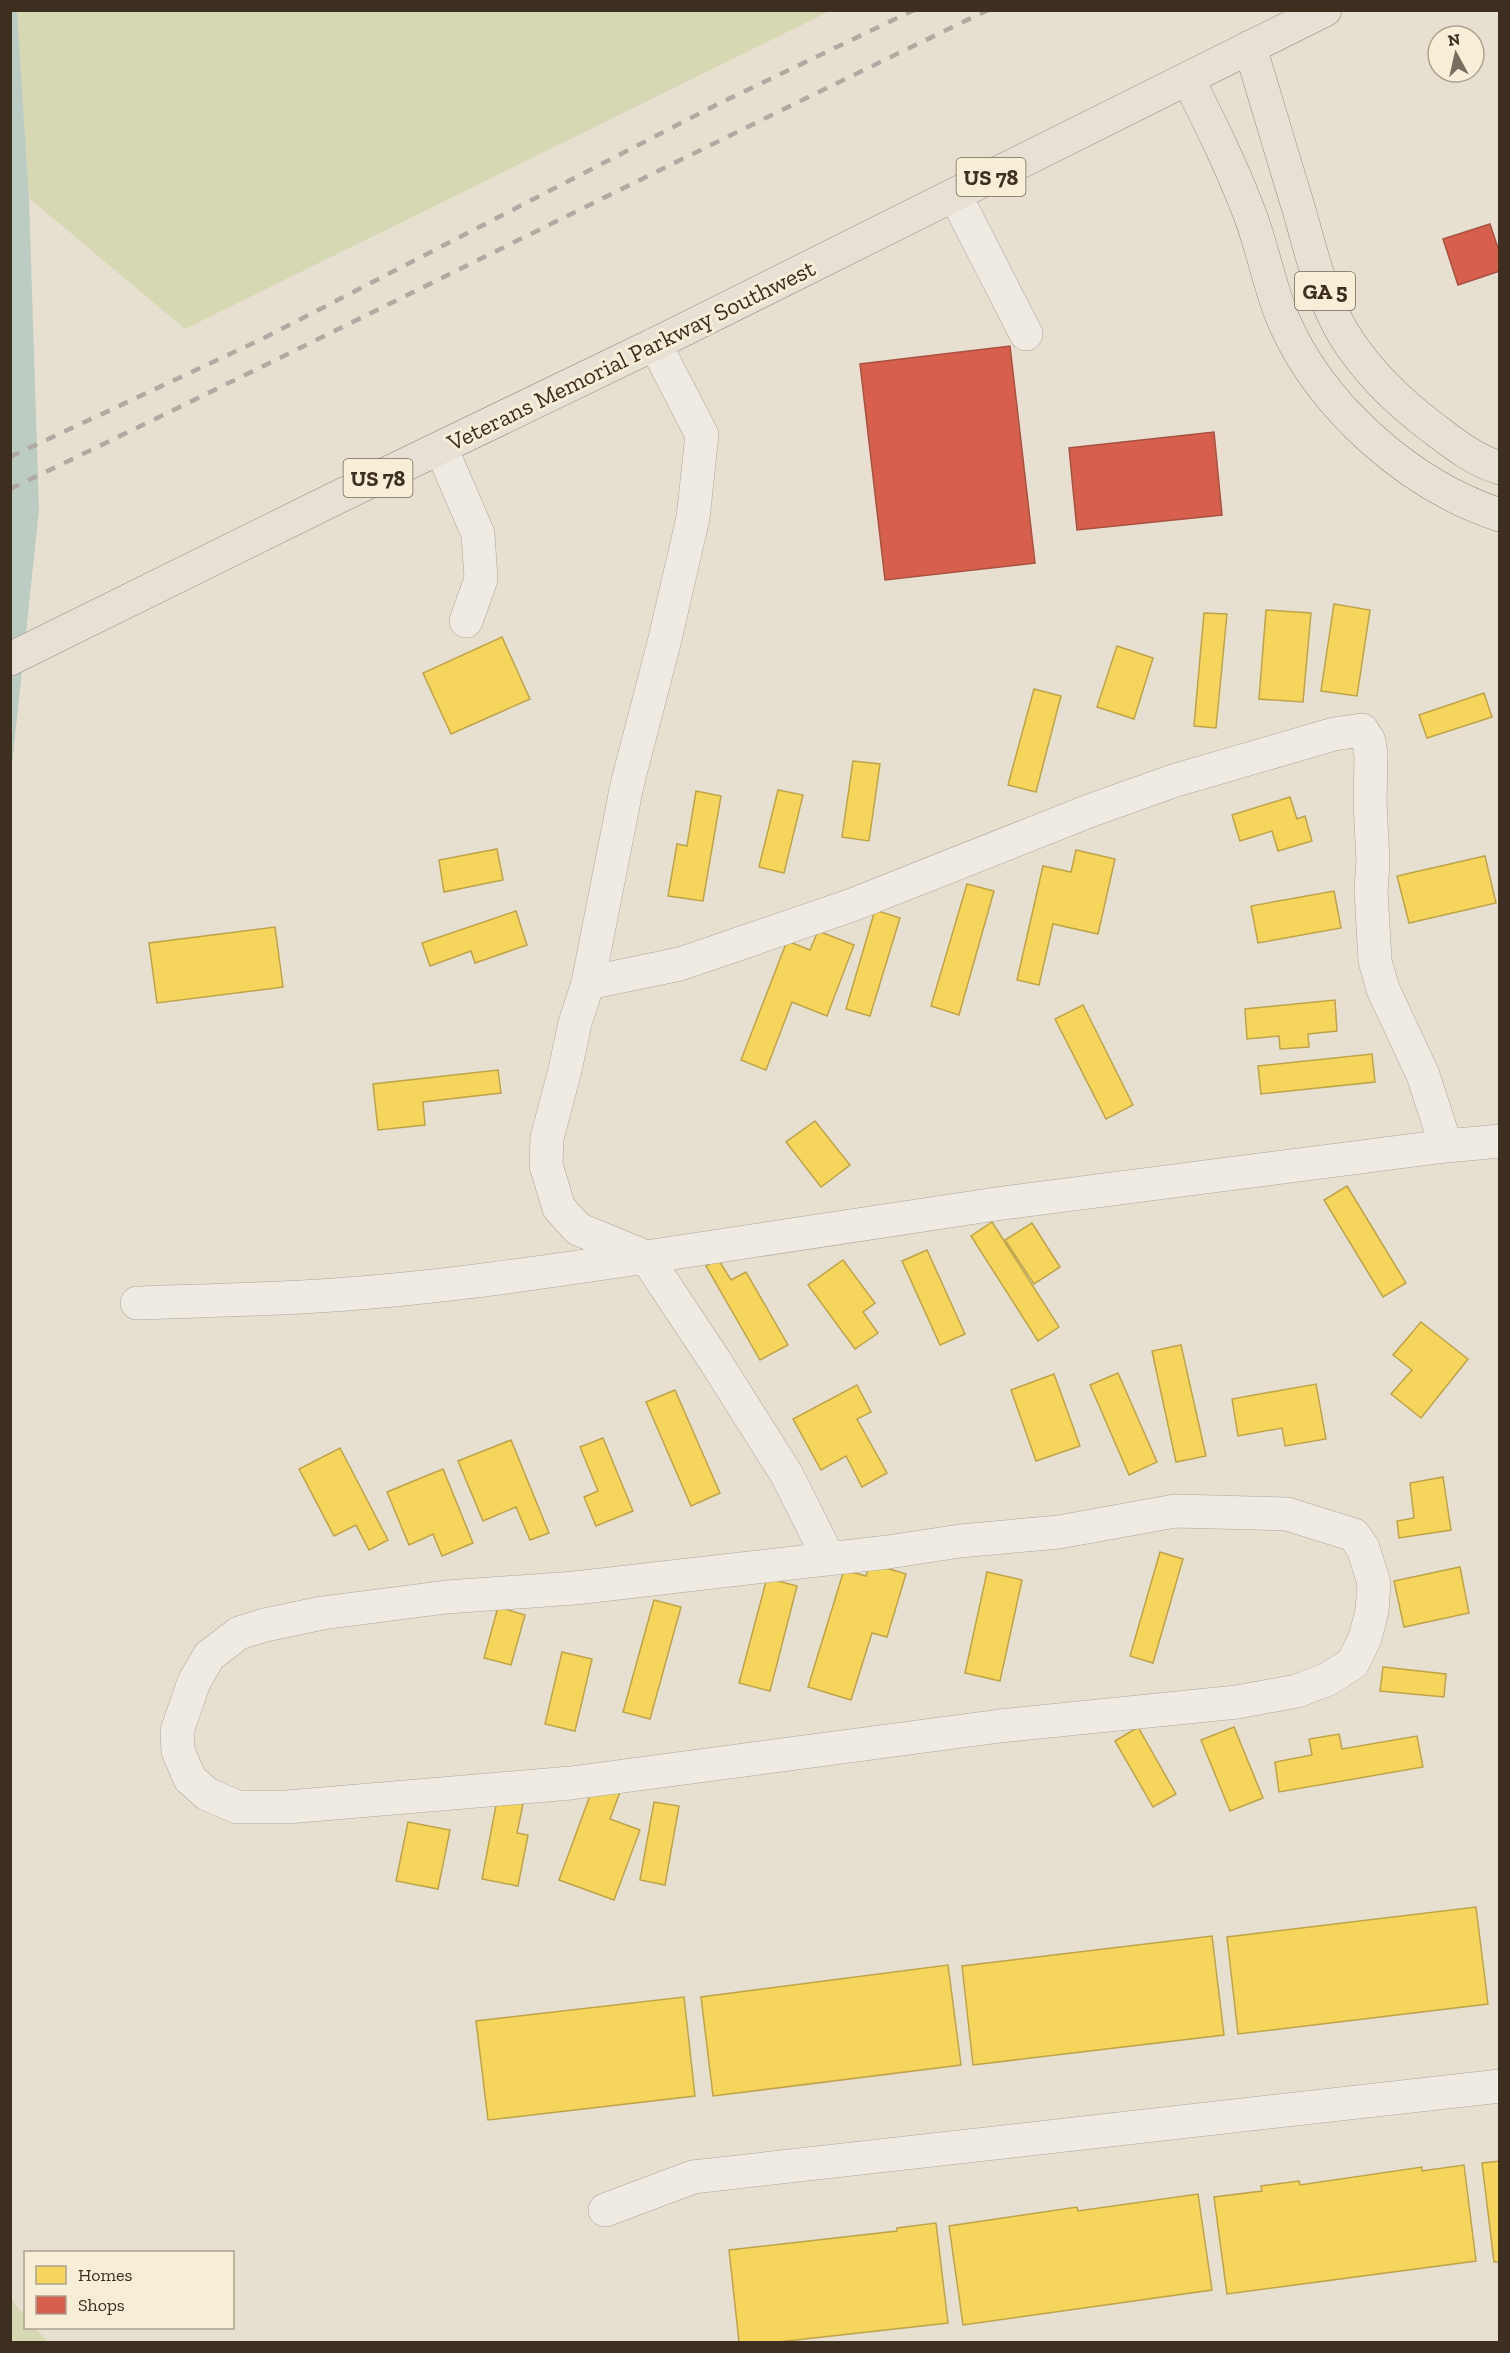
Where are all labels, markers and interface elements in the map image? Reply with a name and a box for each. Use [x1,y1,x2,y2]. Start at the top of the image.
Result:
north arrow [1426,24,1486,84]
text: N [1447,29,1461,50]
road number: US 78 [956,158,1026,196]
street label: Veterans Memorial Parkway Southwest [442,253,820,457]
road number: GA 5 [1295,272,1355,310]
road number: US 78 [344,459,412,497]
legend [24,2251,234,2329]
text: Homes [78,2264,132,2286]
text: Shops [78,2294,125,2316]

